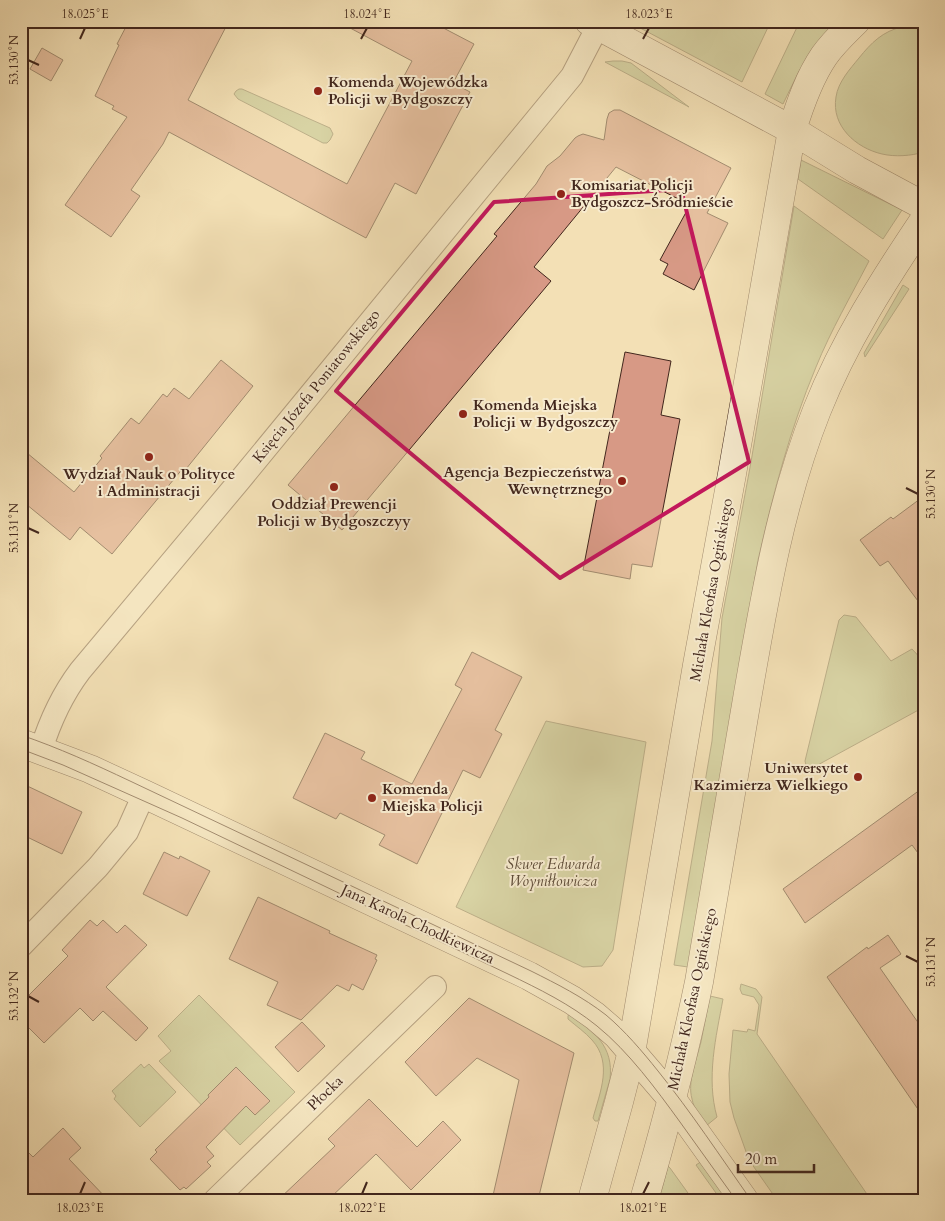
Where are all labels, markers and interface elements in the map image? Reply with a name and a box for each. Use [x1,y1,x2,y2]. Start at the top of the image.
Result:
text: 18.025°E [61,6,109,22]
text: 18.024°E [343,6,391,22]
text: 18.023°E [625,6,673,22]
text: 53.130°N [6,34,22,85]
place label: Komenda Wojewódzka Policji w Bydgoszczy [328,72,488,109]
marker: Komenda Wojewódzka Policji w Bydgoszczy [312,85,324,97]
place label: Komisariat Policji Bydgoszcz-Śródmieście [571,175,734,212]
marker: Komisariat Policji Bydgoszcz-Śródmieście [555,188,567,200]
street label: Księcia Józefa Poniatowskiego [248,305,384,467]
place label: Komenda Miejska Policji w Bydgoszczy [473,395,619,432]
marker: Komenda Miejska Policji w Bydgoszczy [457,408,469,420]
marker: Wydział Nauk o Polityce i Administracji [143,451,155,463]
place label: Agencja Bezpieczeństwa Wewnętrznego [444,462,613,499]
place label: Wydział Nauk o Polityce i Administracji [62,464,235,501]
text: 53.130°N [923,468,939,519]
marker: Agencja Bezpieczeństwa Wewnętrznego [616,475,628,487]
marker: Oddział Prewencji Policji w Bydgoszczyy [328,481,340,493]
place label: Oddział Prewencji Policji w Bydgoszczyy [257,494,411,531]
street label: Michała Kleofasa Ogińskiego [685,497,737,683]
text: 53.131°N [6,502,22,553]
place label: Uniwersytet Kazimierza Wielkiego [694,758,849,795]
marker: Uniwersytet Kazimierza Wielkiego [852,771,864,783]
place label: Komenda Miejska Policji [382,779,483,816]
marker: Komenda Miejska Policji [366,792,378,804]
park label: Skwer Edwarda Woyniłłowicza [506,854,600,891]
street label: Jana Karola Chodkiewicza [336,879,498,969]
street label: Michała Kleofasa Ogińskiego [663,906,721,1092]
text: 53.131°N [923,936,939,987]
text: 53.132°N [6,970,22,1021]
street label: Płocka [303,1071,348,1115]
scale bar [738,1141,814,1173]
text: 20 m [745,1149,777,1169]
text: 18.023°E [56,1200,104,1216]
text: 18.022°E [338,1200,386,1216]
text: 18.021°E [619,1200,667,1216]

